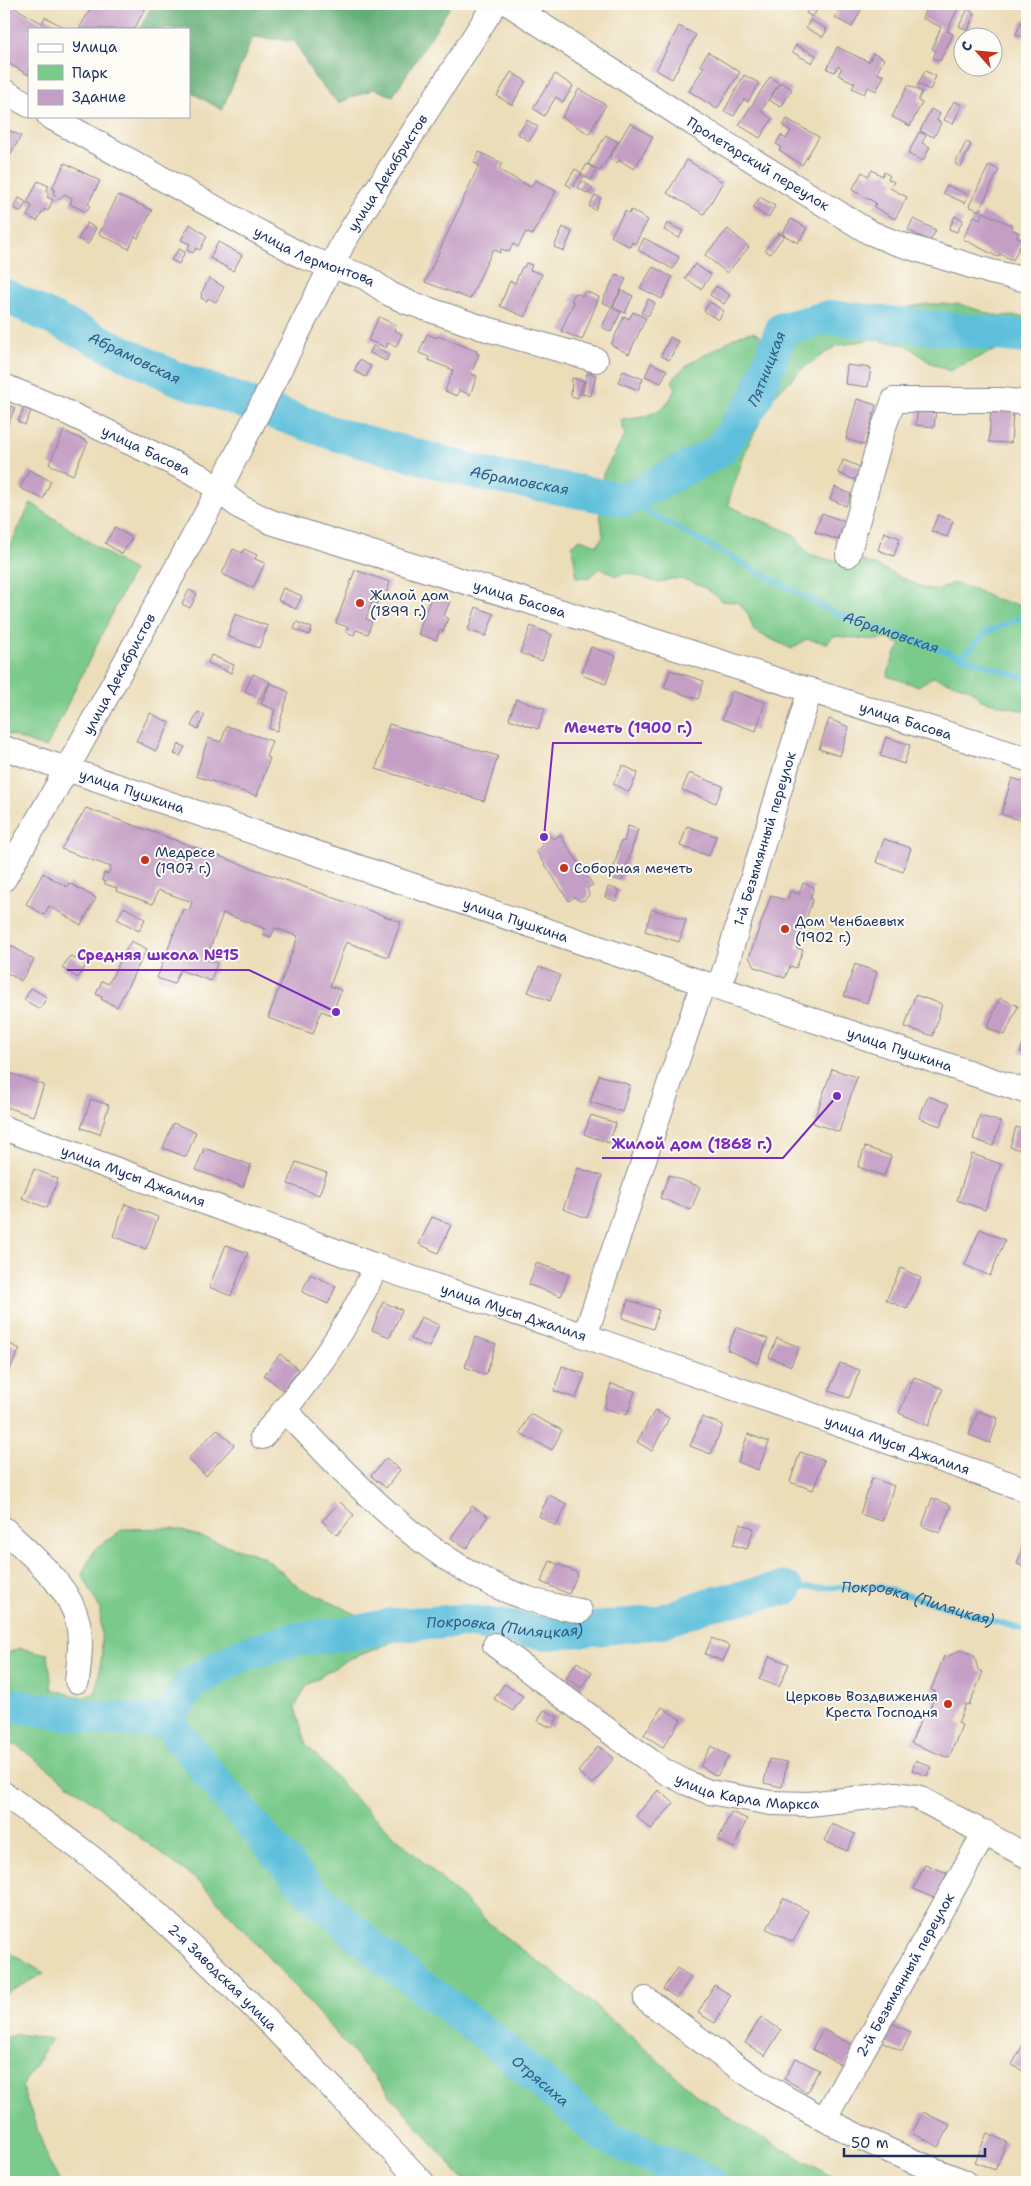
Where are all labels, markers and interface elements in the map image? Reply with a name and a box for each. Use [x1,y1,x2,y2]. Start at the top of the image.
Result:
legend [28,28,190,118]
north arrow [954,28,1004,78]
text: Улица [72,37,118,57]
text: С [956,38,976,54]
text: Парк [72,63,108,83]
text: Здание [72,87,126,107]
street label: улица Декабристов [343,111,432,235]
street label: Пролетарский переулок [684,113,833,215]
street label: улица Лермонтова [251,222,379,291]
water label: Абрамовская [85,327,184,389]
water label: Пятницкая [743,328,790,411]
street label: улица Басова [99,421,194,479]
water label: Абрамовская [468,461,570,500]
street label: улица Басова [471,576,569,622]
place label: Жилой дом (1899 г.) [370,586,449,620]
marker: Жилой дом (1899 г.) [354,597,366,609]
water label: Абрамовская [841,607,942,658]
street label: улица Декабристов [78,610,159,738]
street label: улица Басова [857,698,955,744]
callout: Мечеть (1900 г.) [553,713,702,743]
text: Мечеть (1900 г.) [564,718,692,738]
street label: 1-й Безымянный переулок [729,749,800,928]
street label: улица Пушкина [77,765,187,817]
place label: Медресе (1907 г.) [155,843,215,877]
marker: Медресе (1907 г.) [139,854,151,866]
place label: Соборная мечеть [574,859,693,877]
marker: Соборная мечеть [558,862,570,874]
street label: улица Пушкина [461,894,571,946]
place label: Дом Ченбаевых (1902 г.) [795,912,904,946]
marker: Дом Ченбаевых (1902 г.) [779,923,791,935]
callout: Средняя школа №15 [67,940,249,970]
text: Средняя школа №15 [77,945,239,965]
street label: улица Пушкина [845,1023,955,1075]
callout: Жилой дом (1868 г.) [602,1128,783,1158]
text: Жилой дом (1868 г.) [612,1134,772,1154]
street label: улица Мусы Джалиля [59,1141,208,1211]
street label: улица Мусы Джалиля [438,1279,589,1345]
street label: улица Мусы Джалиля [822,1411,972,1478]
water label: Покровка (Пиляцкая) [841,1577,997,1631]
water label: Покровка (Пиляцкая) [426,1611,584,1643]
place label: Церковь Воздвижения Креста Господня [785,1687,938,1721]
marker: Церковь Воздвижения Креста Господня [942,1698,954,1710]
street label: улица Карла Маркса [672,1769,820,1813]
street label: 2-й Безымянный переулок [852,1889,958,2060]
street label: 2-я Заводская улица [164,1920,281,2035]
water label: Отрясиха [507,2051,573,2111]
scale bar [844,2126,985,2158]
text: 50 m [851,2133,889,2153]

